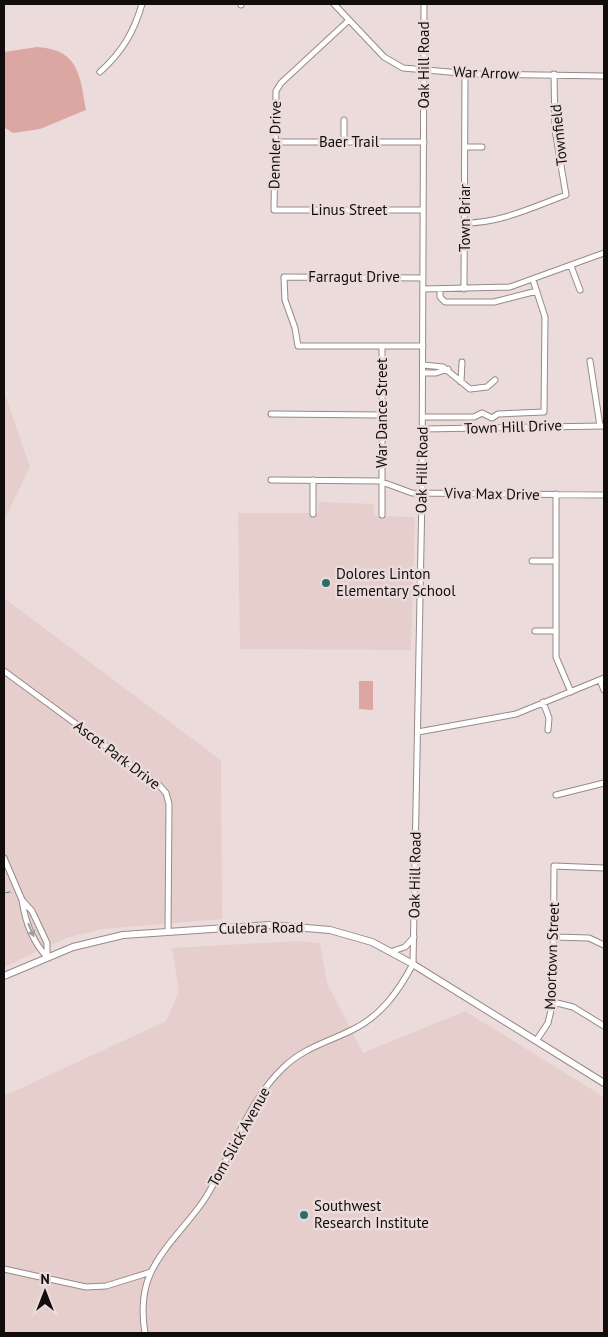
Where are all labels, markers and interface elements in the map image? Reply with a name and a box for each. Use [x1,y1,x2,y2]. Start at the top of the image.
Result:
street label: Oak Hill Road [414,21,433,109]
street label: War Arrow [453,62,519,83]
street label: Dennler Drive [264,101,285,189]
street label: Townfield [546,103,571,167]
street label: Baer Trail [319,132,380,151]
street label: Town Briar [455,184,474,252]
street label: Linus Street [311,200,387,219]
street label: Farragut Drive [308,267,400,286]
street label: War Dance Street [372,358,391,468]
street label: Town Hill Drive [464,415,562,438]
street label: Oak Hill Road [411,426,432,514]
street label: Viva Max Drive [443,483,540,504]
place label: Dolores Linton Elementary School [336,564,456,600]
marker: Dolores Linton Elementary School [320,577,332,589]
street label: Ascot Park Drive [70,716,164,793]
street label: Oak Hill Road [404,831,425,919]
street label: Moortown Street [540,902,563,1010]
street label: Culebra Road [218,917,304,938]
one-way arrow [27,923,35,937]
street label: Tom Slick Avenue [203,1084,274,1190]
place label: Southwest Research Institute [314,1196,429,1232]
marker: Southwest Research Institute [298,1209,310,1221]
north arrow [20,1267,70,1317]
text: N [40,1270,50,1288]

